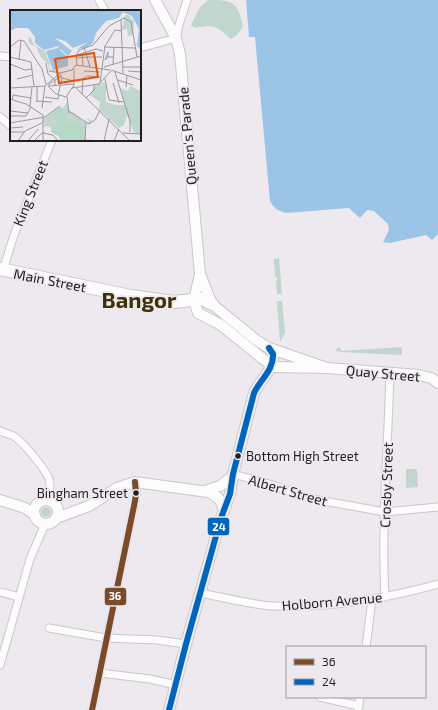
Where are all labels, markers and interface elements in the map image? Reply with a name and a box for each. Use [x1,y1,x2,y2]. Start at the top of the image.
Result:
inset map [10,10,141,141]
street label: Queen's Parade [174,86,200,186]
street label: King Street [9,157,51,229]
street label: Main Street [12,265,88,295]
district label: Bangor [102,286,177,312]
street label: Quay Street [345,361,421,385]
street label: Crosby Street [376,442,396,528]
place label: Bottom High Street [246,448,359,464]
marker: Bottom High Street [233,451,243,461]
street label: Albert Street [247,471,329,509]
place label: Bingham Street [37,485,128,501]
marker: Bingham Street [131,488,141,498]
line badge: 24 [207,517,230,536]
text: 24 [212,520,226,533]
line badge: 36 [104,587,127,606]
street label: Holborn Avenue [281,588,383,614]
text: 36 [109,589,122,602]
legend [286,646,426,698]
text: 36 [322,654,336,668]
text: 24 [322,674,336,688]

